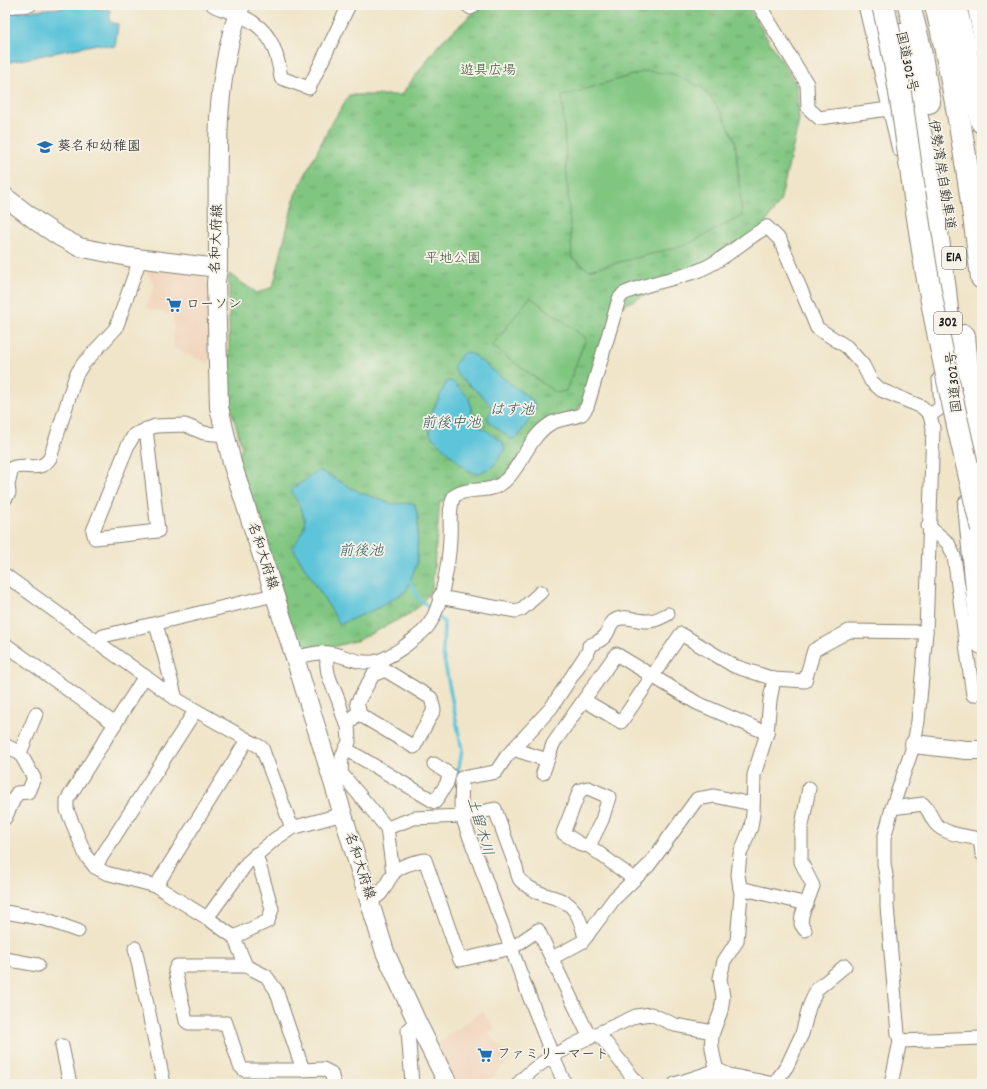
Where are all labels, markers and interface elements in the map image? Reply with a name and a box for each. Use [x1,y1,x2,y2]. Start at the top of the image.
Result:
street label: 国道302号 [890,30,922,94]
park label: 遊具広場 [460,61,516,81]
street label: 伊勢湾岸自動車道 [922,118,960,232]
place label: 葵名和幼稚園 [57,137,141,157]
school or university icon: 葵名和幼稚園 [36,138,54,156]
street label: 名和大府線 [206,204,228,274]
road number: E1A [942,247,966,269]
park label: 平地公園 [425,249,481,269]
place label: ローソン [186,295,242,315]
supermarket icon: ローソン [165,296,183,314]
road number: 302 [934,312,962,334]
street label: 国道302号 [942,350,968,414]
water label: はす池 [489,400,535,422]
water label: 前後中池 [421,413,482,435]
street label: 名和大府線 [242,520,282,592]
water label: 前後池 [338,541,384,563]
water label: 土留木川 [460,795,498,859]
street label: 名和大府線 [339,830,379,902]
place label: ファミリーマート [497,1045,609,1065]
supermarket icon: ファミリーマート [476,1046,494,1064]

